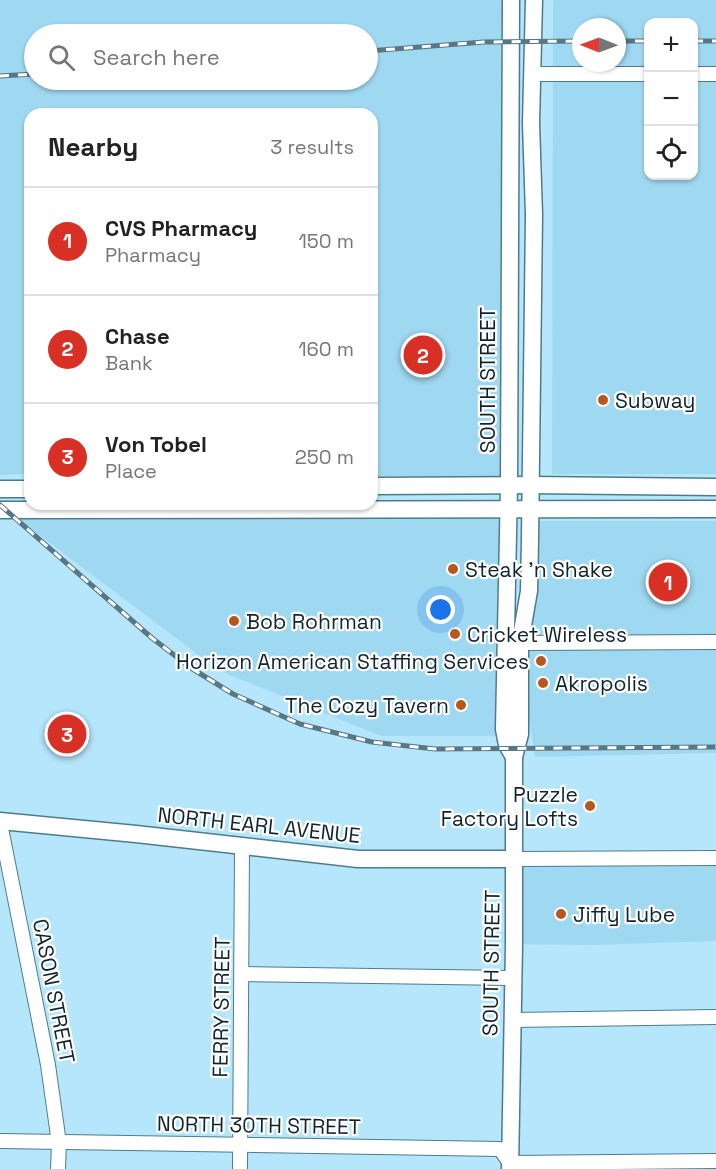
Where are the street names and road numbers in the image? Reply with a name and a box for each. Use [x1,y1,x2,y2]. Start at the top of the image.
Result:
street label: SOUTH STREET [474,307,501,453]
street label: NORTH EARL AVENUE [156,801,362,849]
street label: SOUTH STREET [476,890,506,1036]
street label: CASON STREET [27,916,81,1066]
street label: FERRY STREET [206,936,236,1078]
street label: NORTH 30TH STREET [157,1110,361,1140]

